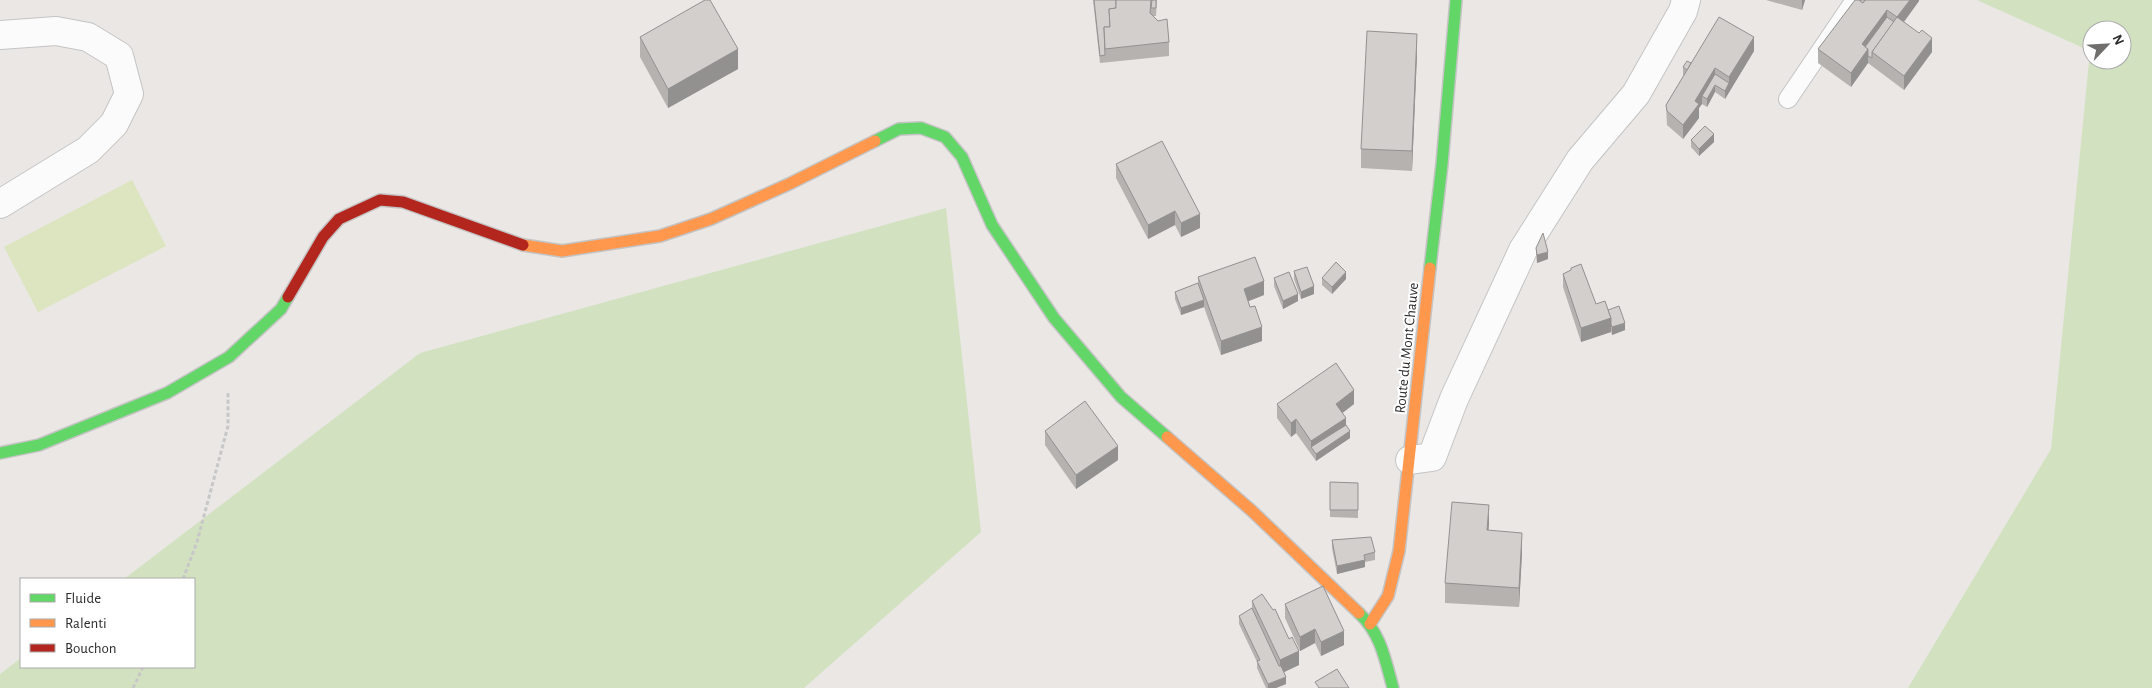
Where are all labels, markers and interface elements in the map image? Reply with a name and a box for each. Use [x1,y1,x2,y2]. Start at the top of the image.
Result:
north arrow [2082,20,2132,70]
text: N [2109,33,2126,47]
street label: Route du Mont Chauve [1393,282,1421,414]
legend [20,578,195,668]
text: Fluide [65,591,101,606]
text: Ralenti [65,616,107,631]
text: Bouchon [65,641,116,656]

